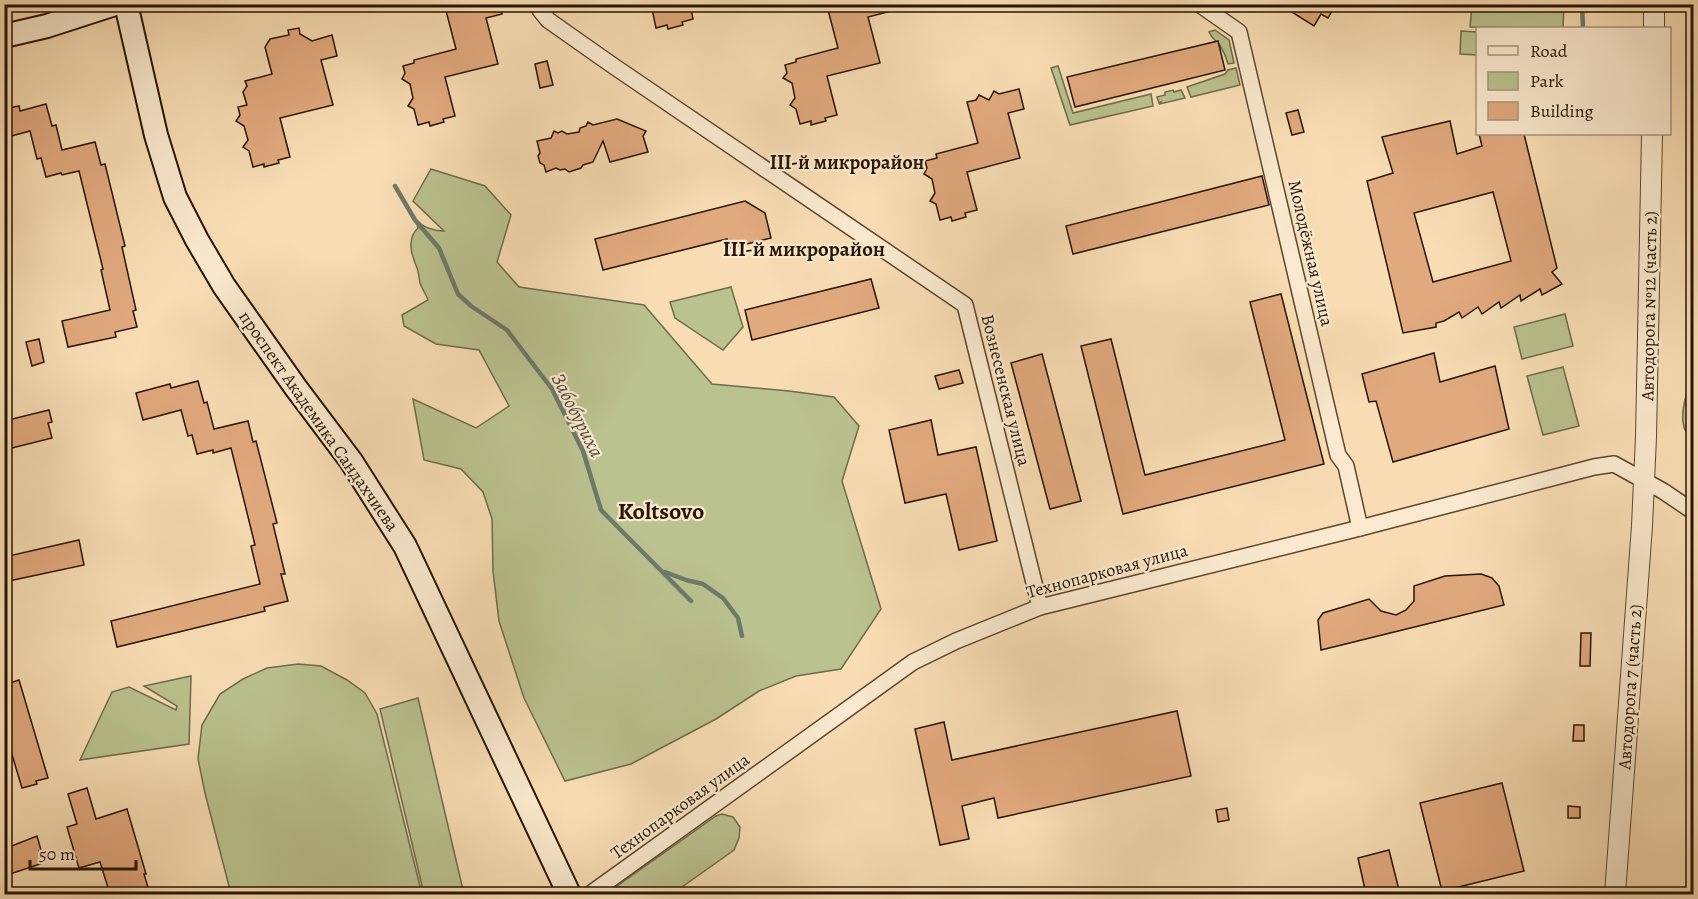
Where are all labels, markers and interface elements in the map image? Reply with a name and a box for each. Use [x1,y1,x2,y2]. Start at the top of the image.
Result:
legend [1476,27,1671,135]
text: Road [1530,39,1568,63]
text: Park [1530,69,1564,93]
text: Building [1530,99,1594,123]
district label: III-й микрорайон [770,149,924,176]
street label: Молодёжная улица [1283,178,1340,329]
street label: Автодорога №12 (часть 2) [1635,211,1663,402]
district label: III-й микрорайон [723,235,885,263]
street label: проспект Академика Сандахчиева [233,306,405,537]
street label: Вознесенская улица [976,312,1037,469]
water label: Забобуриха [545,368,610,462]
district label: Koltsovo [618,495,704,527]
street label: Технопарковая улица [1024,538,1191,604]
street label: Автодорога 7 (часть 2) [1612,604,1648,771]
street label: Технопарковая улица [606,747,755,865]
scale bar [30,833,136,871]
text: 50 m [39,842,75,866]

